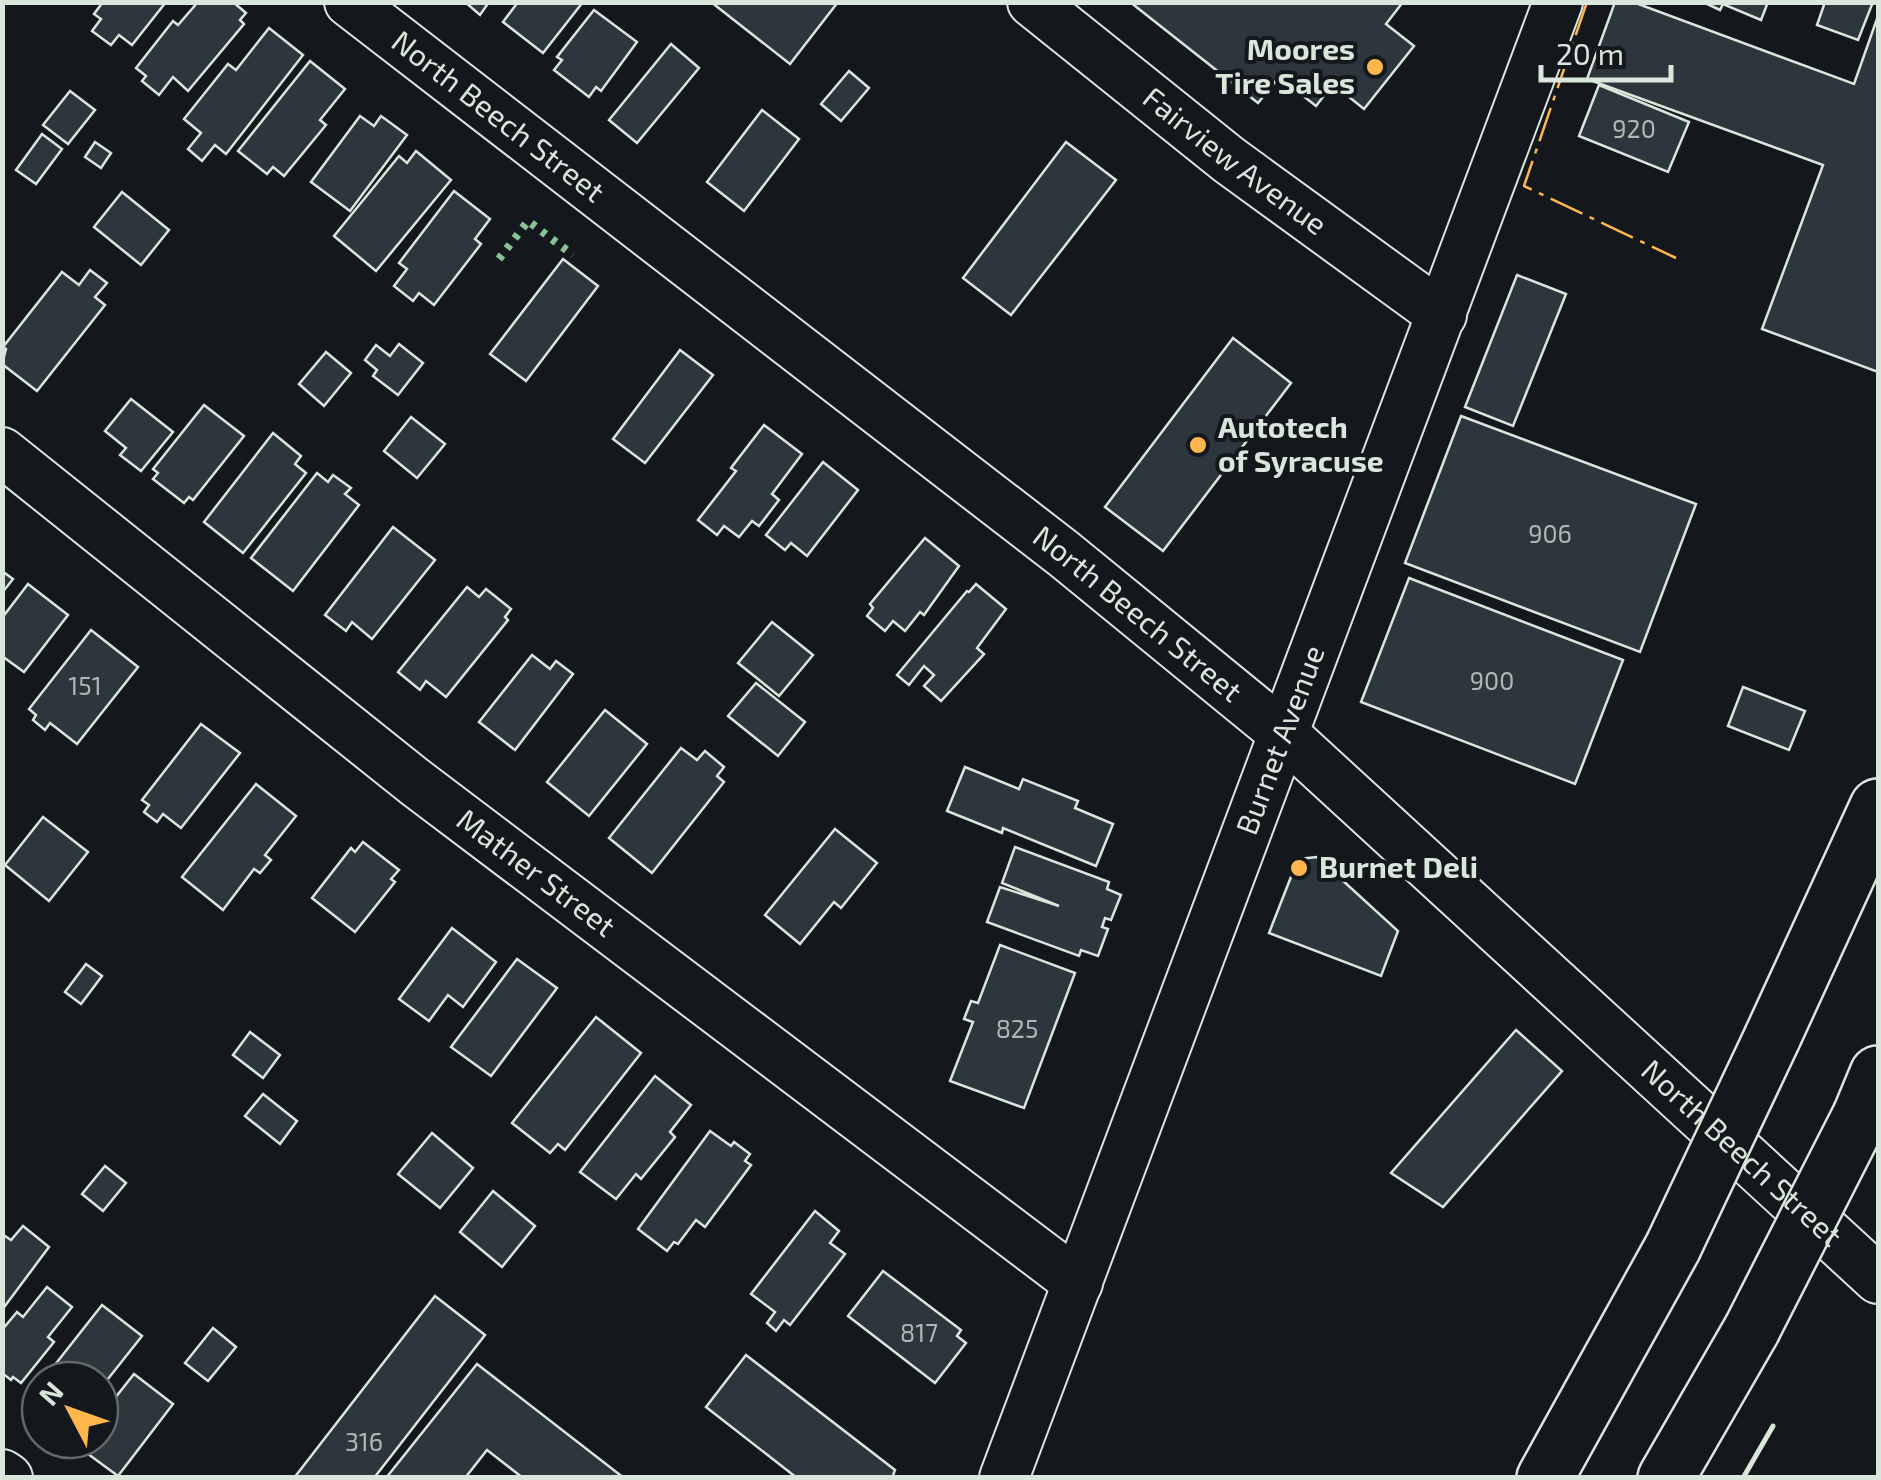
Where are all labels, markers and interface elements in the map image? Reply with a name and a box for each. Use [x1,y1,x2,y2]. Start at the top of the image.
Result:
scale bar [1541,20,1671,82]
street label: North Beech Street [386,22,613,209]
place label: Moores Tire Sales [1215,30,1355,100]
text: 20 m [1556,35,1624,71]
marker: Moores Tire Sales [1364,56,1386,78]
street label: Fairview Avenue [1137,78,1335,241]
house number: 920 [1612,113,1656,143]
place label: Autotech of Syracuse [1218,408,1384,479]
marker: Autotech of Syracuse [1187,434,1209,456]
street label: North Beech Street [1027,517,1250,708]
house number: 906 [1528,518,1572,548]
street label: Burnet Avenue [1227,640,1331,839]
house number: 900 [1470,665,1514,695]
house number: 151 [68,670,102,700]
street label: Mather Street [451,800,623,943]
place label: Burnet Deli [1319,848,1478,884]
marker: Burnet Deli [1288,857,1310,879]
house number: 825 [996,1013,1038,1043]
street label: North Beech Street [1635,1051,1850,1253]
house number: 817 [900,1317,938,1347]
north arrow [20,1360,120,1460]
text: N [31,1374,70,1412]
house number: 316 [345,1426,383,1456]

